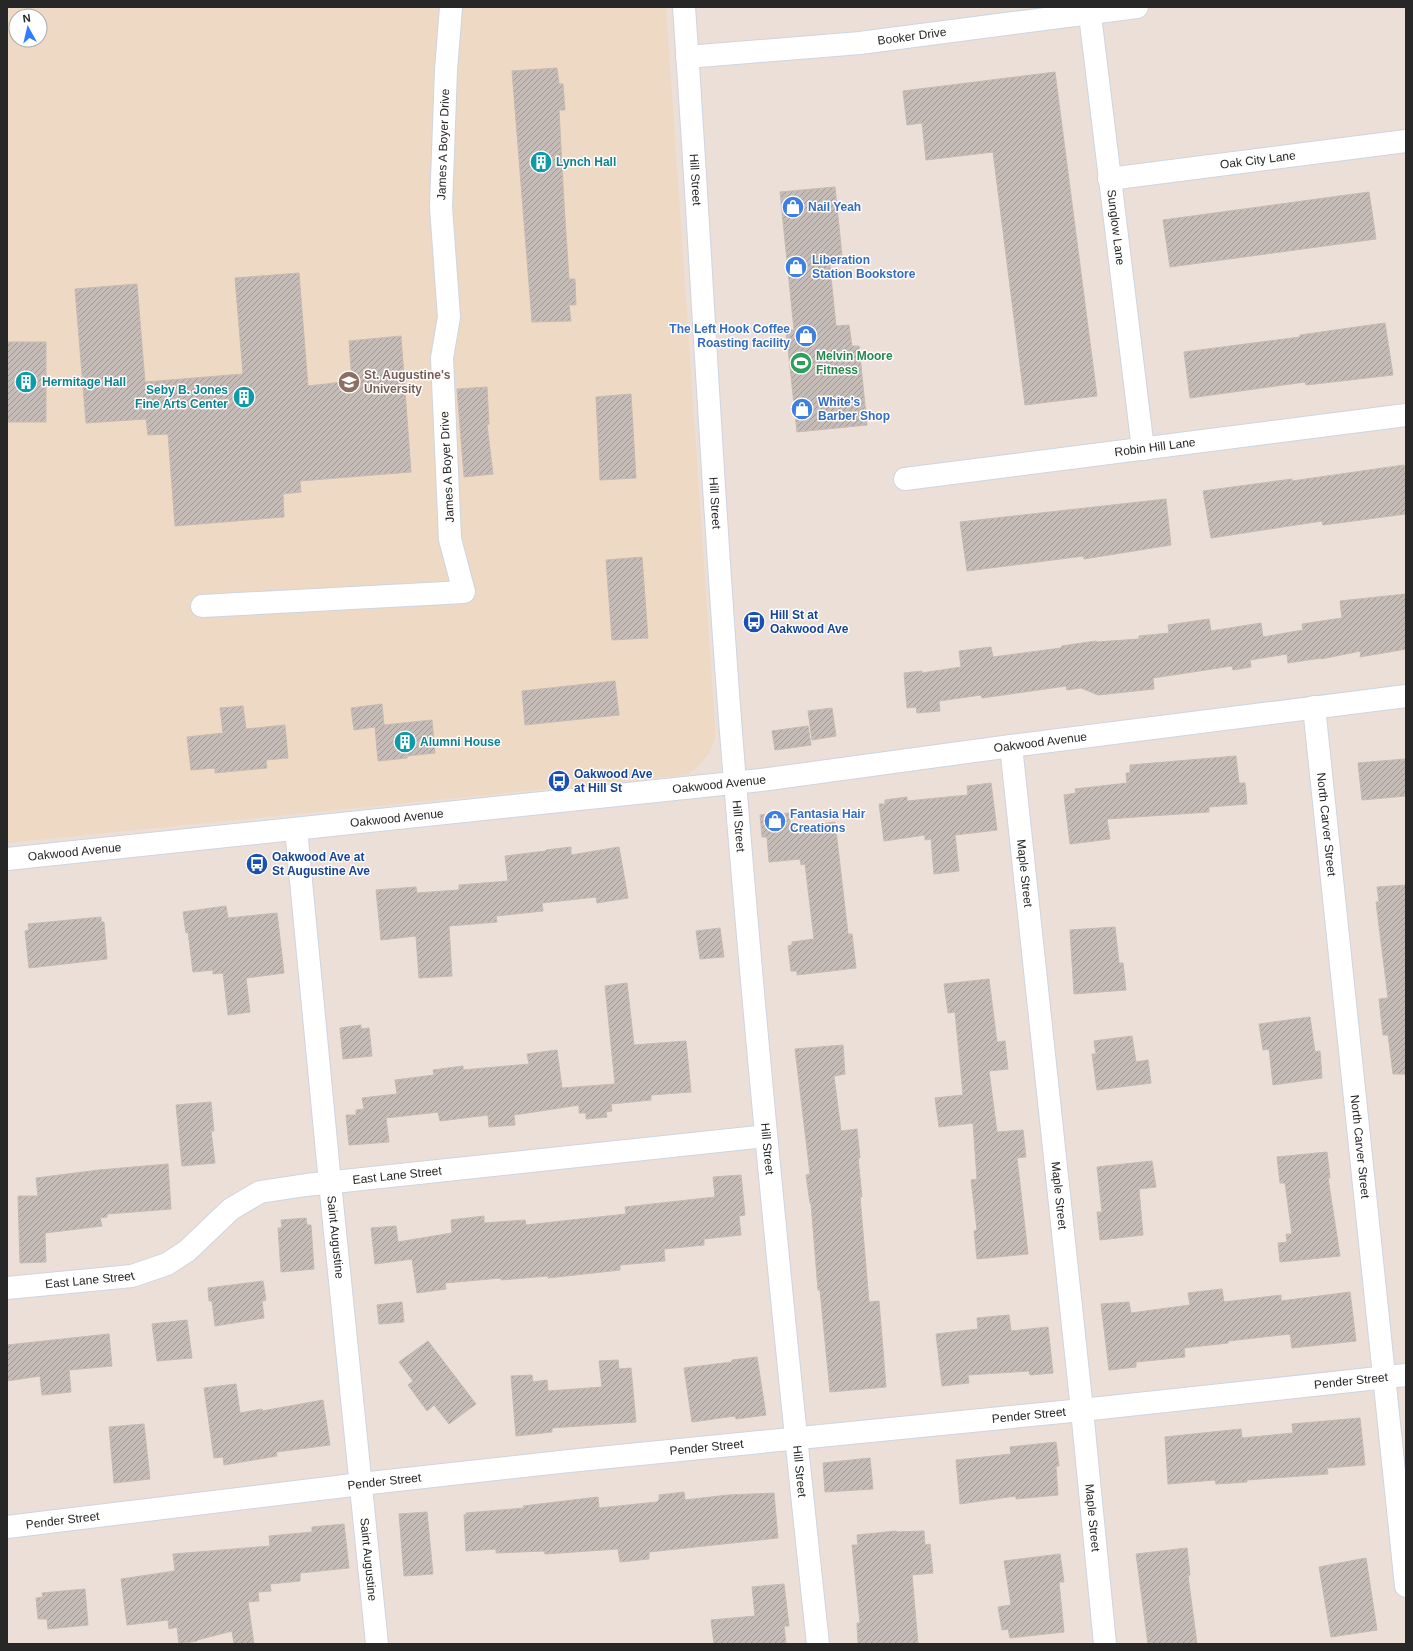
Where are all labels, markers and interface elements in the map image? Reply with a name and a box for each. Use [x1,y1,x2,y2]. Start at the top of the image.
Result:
north arrow [8,8,48,48]
text: N [22,12,31,25]
street label: Booker Drive [877,25,948,48]
street label: James A Boyer Drive [434,88,452,200]
street label: Oak City Lane [1219,148,1297,172]
building icon: Lynch Hall [528,149,554,175]
street label: Hill Street [687,153,704,207]
place label: Lynch Hall [556,155,616,169]
street label: Sunglow Lane [1104,189,1128,266]
shop icon: Nail Yeah [780,194,806,220]
place label: Nail Yeah [808,200,861,214]
place label: Liberation Station Bookstore [812,253,916,281]
shop icon: Liberation Station Bookstore [783,254,809,280]
place label: The Left Hook Coffee Roasting facility [669,322,790,350]
shop icon: The Left Hook Coffee Roasting facility [793,323,819,349]
place label: Melvin Moore Fitness [816,349,893,377]
sports icon: Melvin Moore Fitness [788,350,814,376]
place label: St. Augustine's University [364,368,451,396]
building icon: Hermitage Hall [13,369,39,395]
school or university icon: St. Augustine's University [336,369,362,395]
place label: Hermitage Hall [42,375,126,389]
place label: Seby B. Jones Fine Arts Center [135,383,228,411]
building icon: Seby B. Jones Fine Arts Center [231,384,257,410]
place label: White's Barber Shop [818,395,890,423]
shop icon: White's Barber Shop [789,396,815,422]
street label: James A Boyer Drive [437,411,457,523]
street label: Robin Hill Lane [1114,435,1197,459]
street label: Hill Street [706,477,724,530]
place label: Hill St at Oakwood Ave [770,608,849,636]
bus stop icon: Hill St at Oakwood Ave [741,609,767,635]
building icon: Alumni House [392,729,418,755]
street label: Oakwood Avenue [993,729,1088,755]
place label: Alumni House [420,735,501,749]
place label: Oakwood Ave at Hill St [574,767,653,795]
bus stop icon: Oakwood Ave at Hill St [546,768,572,794]
street label: Oakwood Avenue [672,772,767,796]
street label: North Carver Street [1314,772,1339,878]
street label: Hill Street [730,800,748,853]
street label: Oakwood Avenue [349,806,445,830]
place label: Fantasia Hair Creations [790,807,866,835]
shop icon: Fantasia Hair Creations [762,808,788,834]
street label: Maple Street [1014,839,1035,909]
street label: Oakwood Avenue [27,840,122,864]
place label: Oakwood Ave at St Augustine Ave [272,850,370,878]
bus stop icon: Oakwood Ave at St Augustine Ave [244,851,270,877]
street label: North Carver Street [1348,1094,1372,1200]
street label: Hill Street [758,1122,777,1176]
street label: Maple Street [1048,1161,1070,1231]
street label: East Lane Street [352,1164,443,1187]
street label: Saint Augustine [324,1195,347,1280]
street label: East Lane Street [44,1268,137,1291]
street label: Pender Street [1313,1370,1389,1392]
street label: Pender Street [991,1405,1067,1426]
street label: Pender Street [669,1437,745,1458]
street label: Hill Street [790,1445,809,1499]
street label: Pender Street [347,1470,423,1493]
street label: Maple Street [1082,1483,1103,1553]
street label: Pender Street [25,1509,101,1532]
street label: Saint Augustine [357,1517,380,1602]

